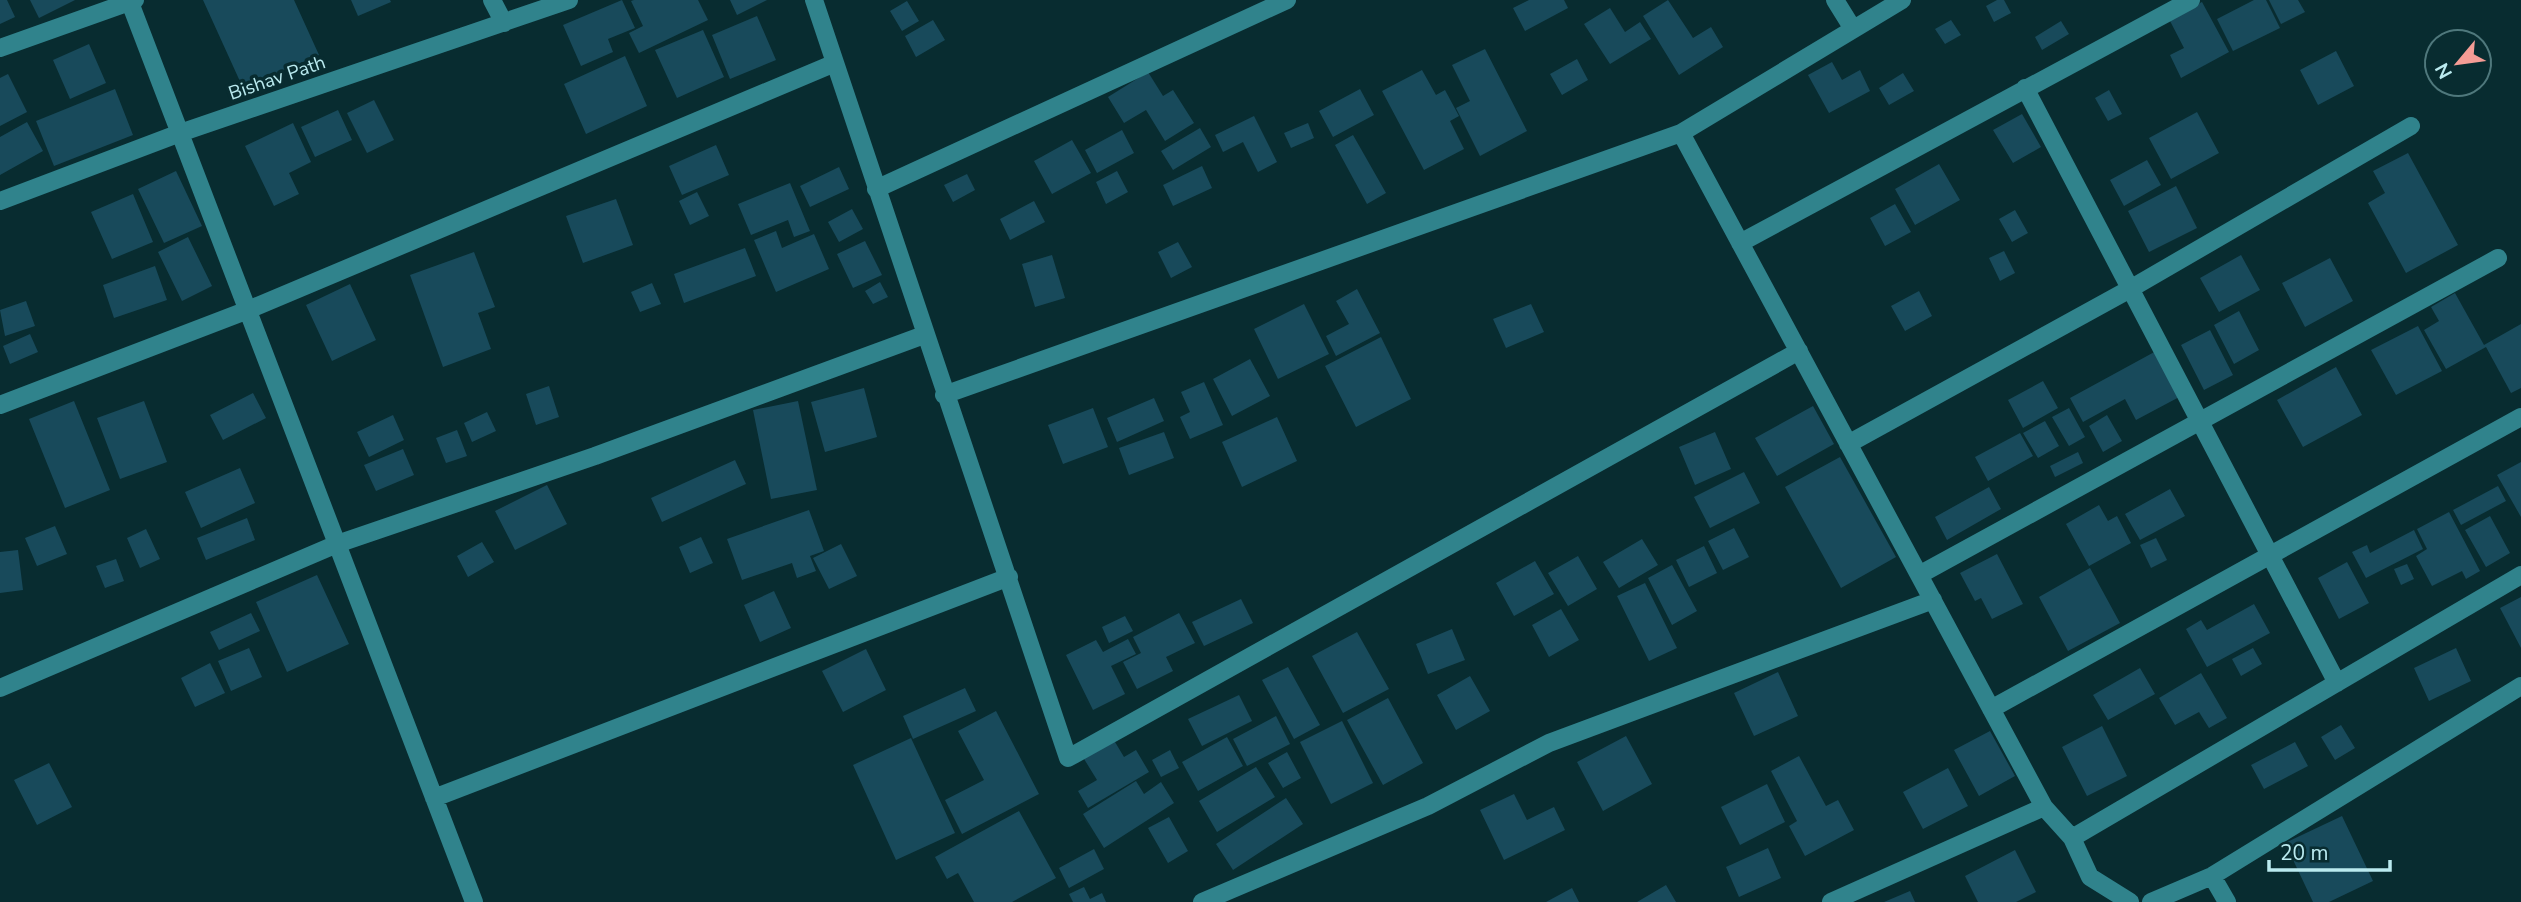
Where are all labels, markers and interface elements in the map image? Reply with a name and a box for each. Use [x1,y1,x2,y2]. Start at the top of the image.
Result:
north arrow [2423,28,2493,98]
street label: Bishav Path [225,49,329,107]
text: N [2429,58,2459,83]
scale bar [2269,828,2390,872]
text: 20 m [2280,839,2329,867]

